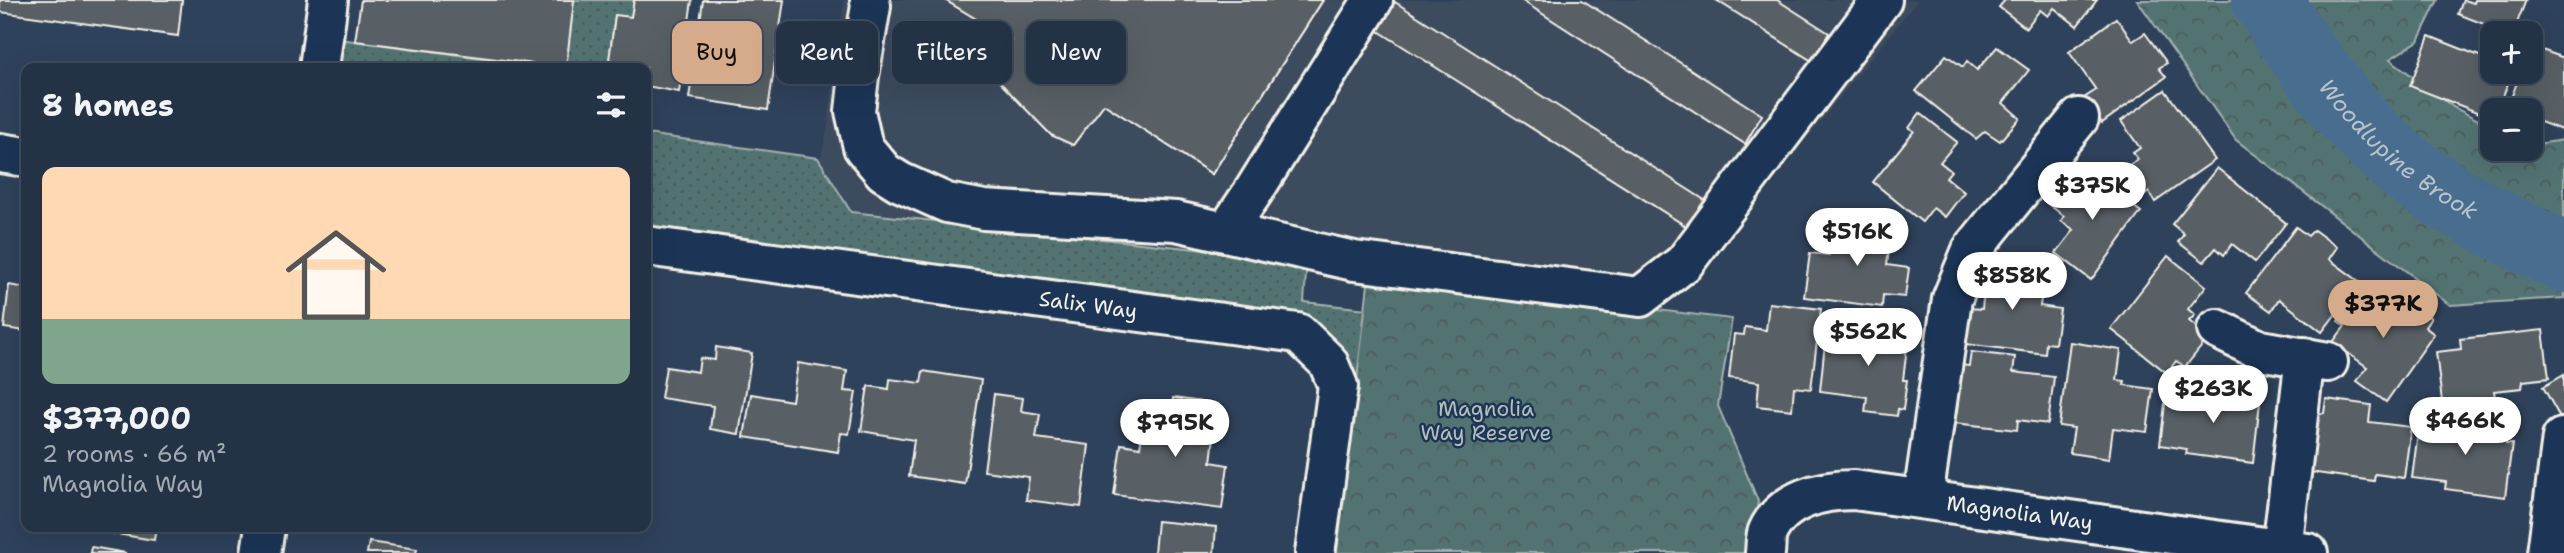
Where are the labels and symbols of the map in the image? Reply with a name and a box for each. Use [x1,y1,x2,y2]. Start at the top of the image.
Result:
water label: Woodlupine Brook [2312,73,2483,226]
pin: $375K [2043,162,2141,222]
pin: $516K [1808,208,1906,268]
pin: $858K [1963,252,2061,312]
pin: $377K [2334,280,2432,340]
street label: Salix Way [1037,285,1139,325]
pin: $562K [1819,308,1917,368]
pin: $263K [2164,366,2262,425]
park label: Magnolia Way Reserve [1420,395,1552,447]
pin: $466K [2416,398,2514,457]
pin: $795K [1126,400,1224,459]
street label: Magnolia Way [1945,489,2095,537]

